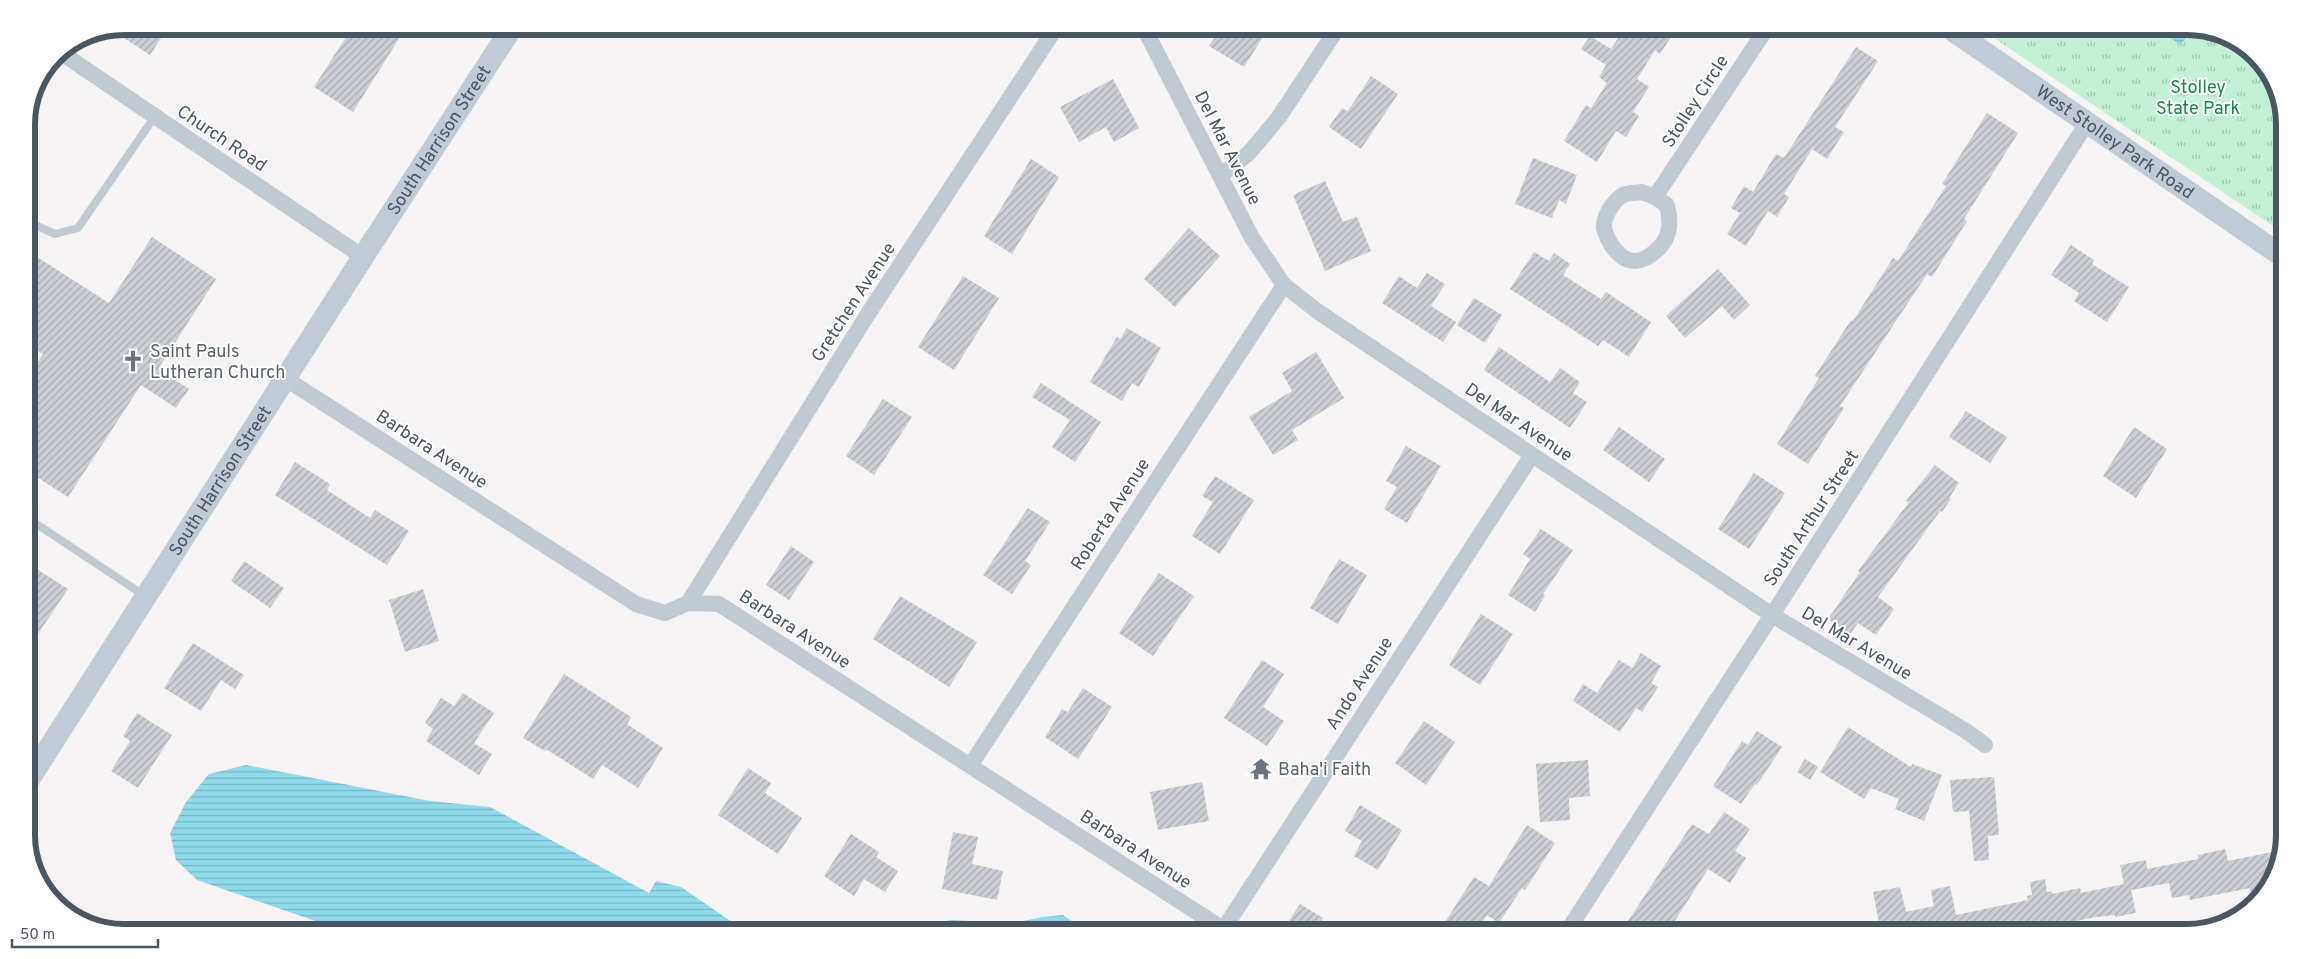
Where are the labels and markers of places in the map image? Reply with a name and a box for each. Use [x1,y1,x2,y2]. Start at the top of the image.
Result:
place label: Saint Pauls Lutheran Church [150,341,285,385]
church icon: Saint Pauls Lutheran Church [120,348,146,374]
temple icon: Baha'i Faith [1248,756,1274,782]
place label: Baha'i Faith [1278,759,1371,782]

